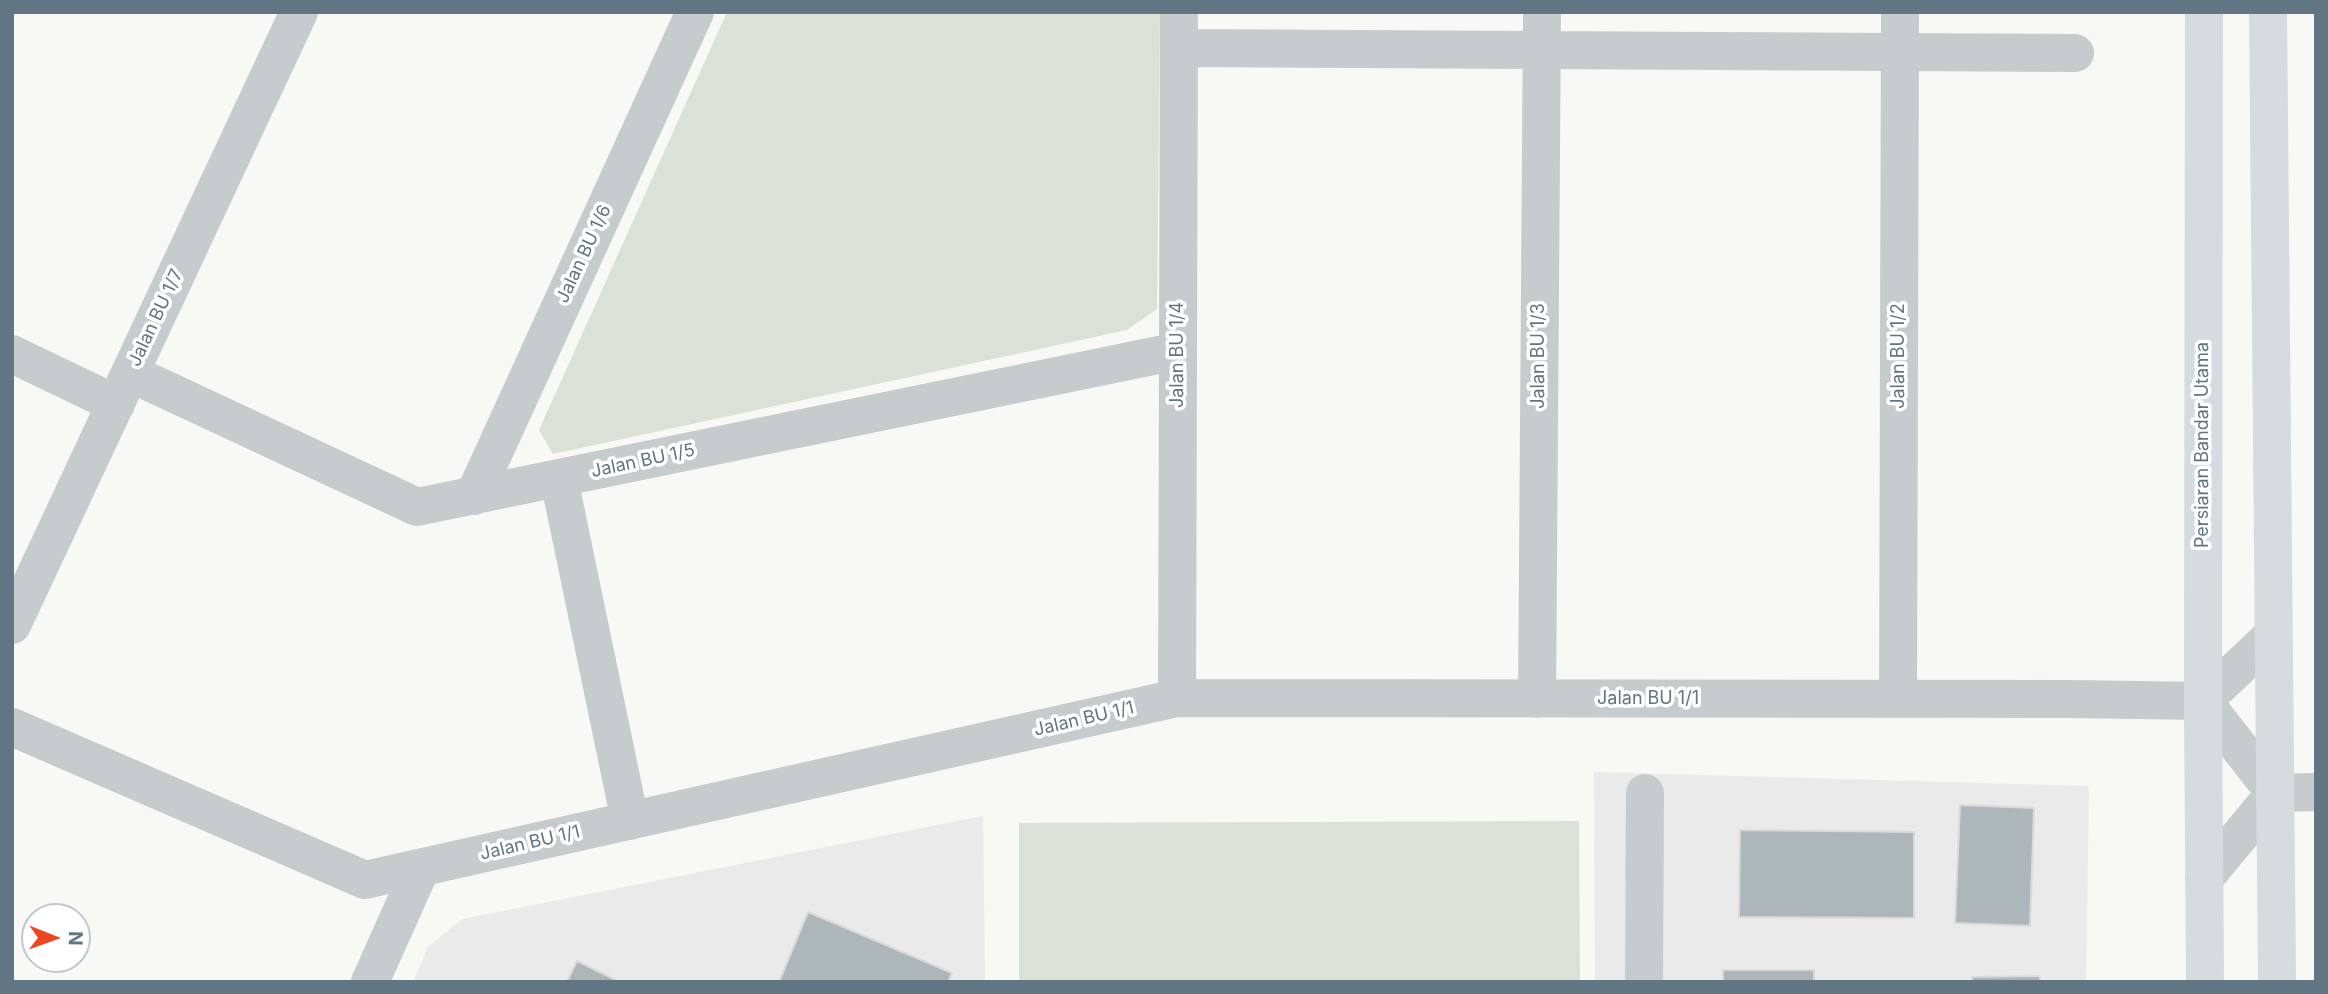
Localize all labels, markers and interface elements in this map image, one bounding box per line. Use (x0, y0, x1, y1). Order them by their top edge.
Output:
street label: Jalan BU 1/6 (552, 202, 616, 306)
street label: Jalan BU 1/7 (124, 266, 188, 370)
street label: Jalan BU 1/4 (1167, 302, 1189, 408)
street label: Jalan BU 1/3 (1528, 303, 1550, 409)
street label: Jalan BU 1/2 (1888, 303, 1910, 409)
street label: Persiaran Bandar Utama (2192, 342, 2214, 548)
street label: Jalan BU 1/5 (589, 439, 697, 483)
street label: Jalan BU 1/1 (1597, 688, 1699, 710)
street label: Jalan BU 1/1 (1032, 697, 1136, 741)
street label: Jalan BU 1/1 (478, 821, 582, 865)
north arrow (21, 903, 91, 973)
text: N (64, 931, 87, 946)

